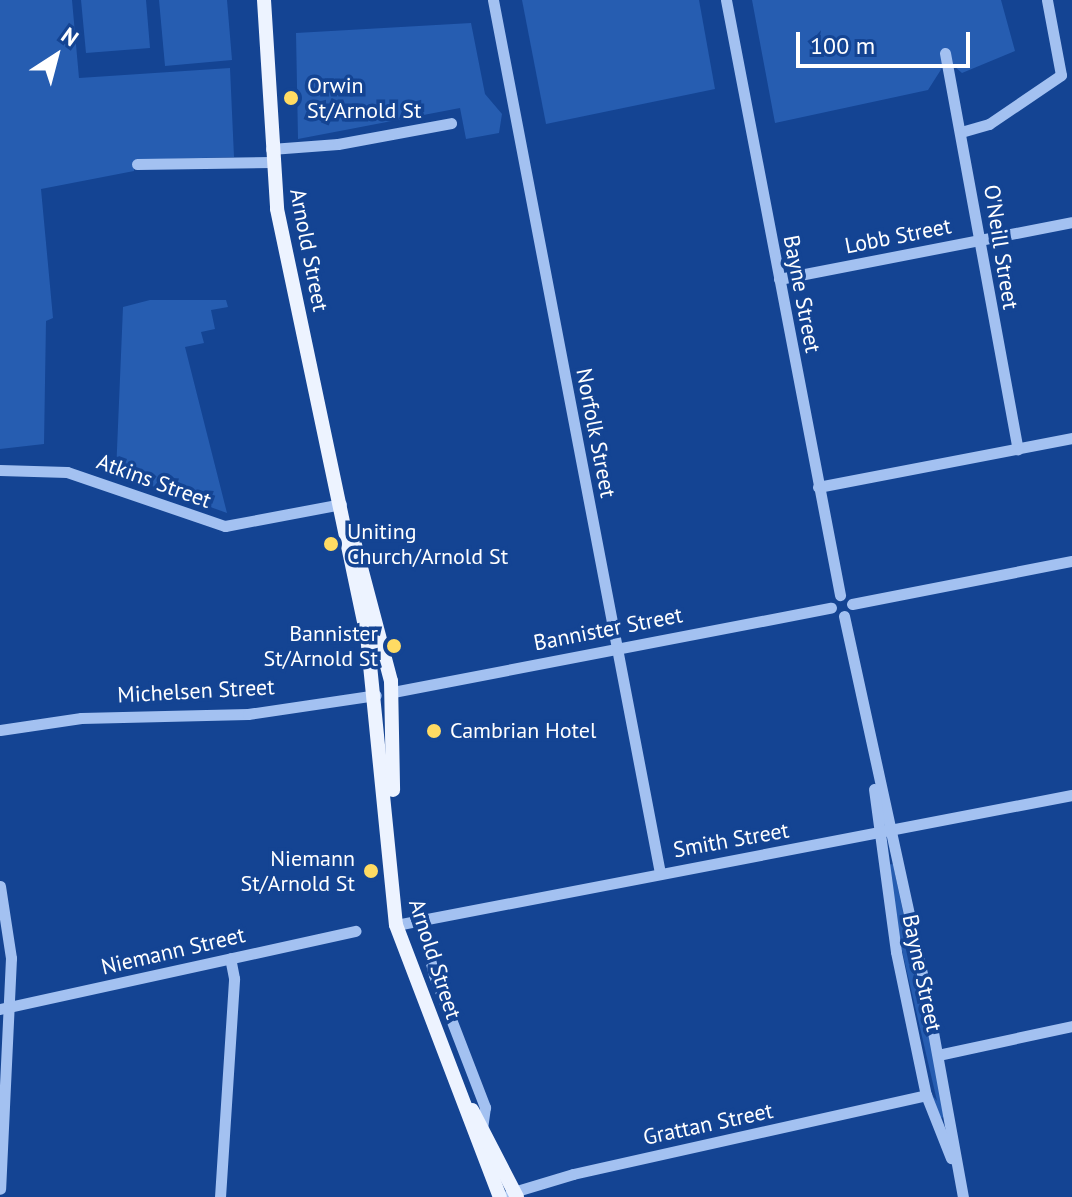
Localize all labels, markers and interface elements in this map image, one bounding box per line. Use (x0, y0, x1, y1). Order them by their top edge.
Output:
north arrow (16, 16, 96, 96)
scale bar (800, 16, 974, 66)
text: N (56, 21, 84, 52)
text: 100 m (810, 30, 875, 61)
place label: Orwin St/Arnold St (307, 72, 421, 124)
marker: Orwin St/Arnold St (282, 89, 300, 107)
street label: O'Neill Street (978, 183, 1024, 311)
street label: Arnold Street (284, 186, 334, 314)
street label: Lobb Street (843, 213, 953, 259)
street label: Bayne Street (778, 233, 826, 355)
street label: Norfolk Street (570, 366, 622, 500)
street label: Atkins Street (93, 448, 215, 514)
place label: Uniting Church/Arnold St (347, 518, 508, 570)
marker: Uniting Church/Arnold St (322, 535, 340, 553)
street label: Bannister Street (531, 602, 685, 656)
place label: Bannister St/Arnold St (264, 620, 378, 672)
marker: Bannister St/Arnold St (385, 637, 403, 655)
street label: Michelsen Street (117, 674, 275, 708)
place label: Cambrian Hotel (450, 718, 596, 744)
marker: Cambrian Hotel (425, 722, 443, 740)
street label: Smith Street (671, 817, 791, 863)
place label: Niemann St/Arnold St (241, 845, 355, 896)
marker: Niemann St/Arnold St (362, 862, 380, 880)
street label: Arnold Street (403, 896, 467, 1022)
street label: Bayne Street (897, 912, 947, 1034)
street label: Niemann Street (99, 922, 247, 980)
street label: Grattan Street (641, 1097, 775, 1151)

